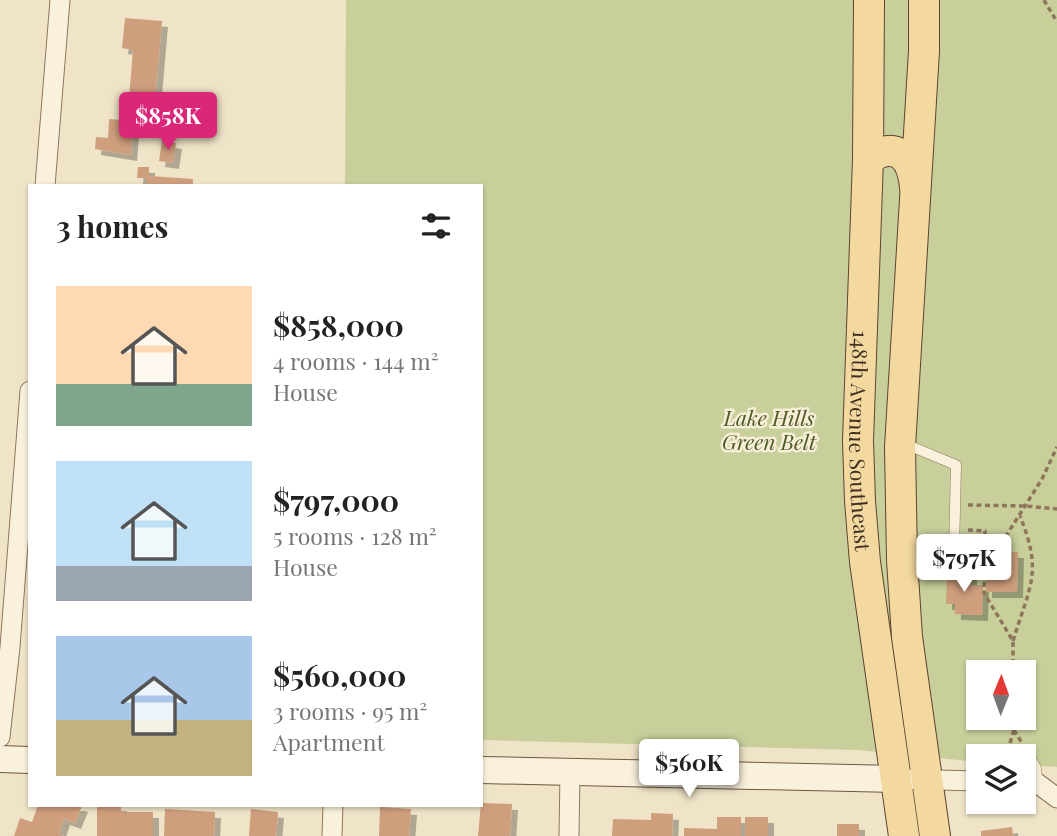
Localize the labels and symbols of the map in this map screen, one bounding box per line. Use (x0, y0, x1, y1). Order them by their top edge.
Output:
pin: $858K (119, 92, 217, 152)
street label: 148th Avenue Southeast (844, 330, 878, 553)
park label: Lake Hills Green Belt (722, 403, 817, 455)
pin: $797K (915, 534, 1013, 594)
north arrow (966, 660, 1036, 730)
pin: $560K (640, 740, 738, 799)

